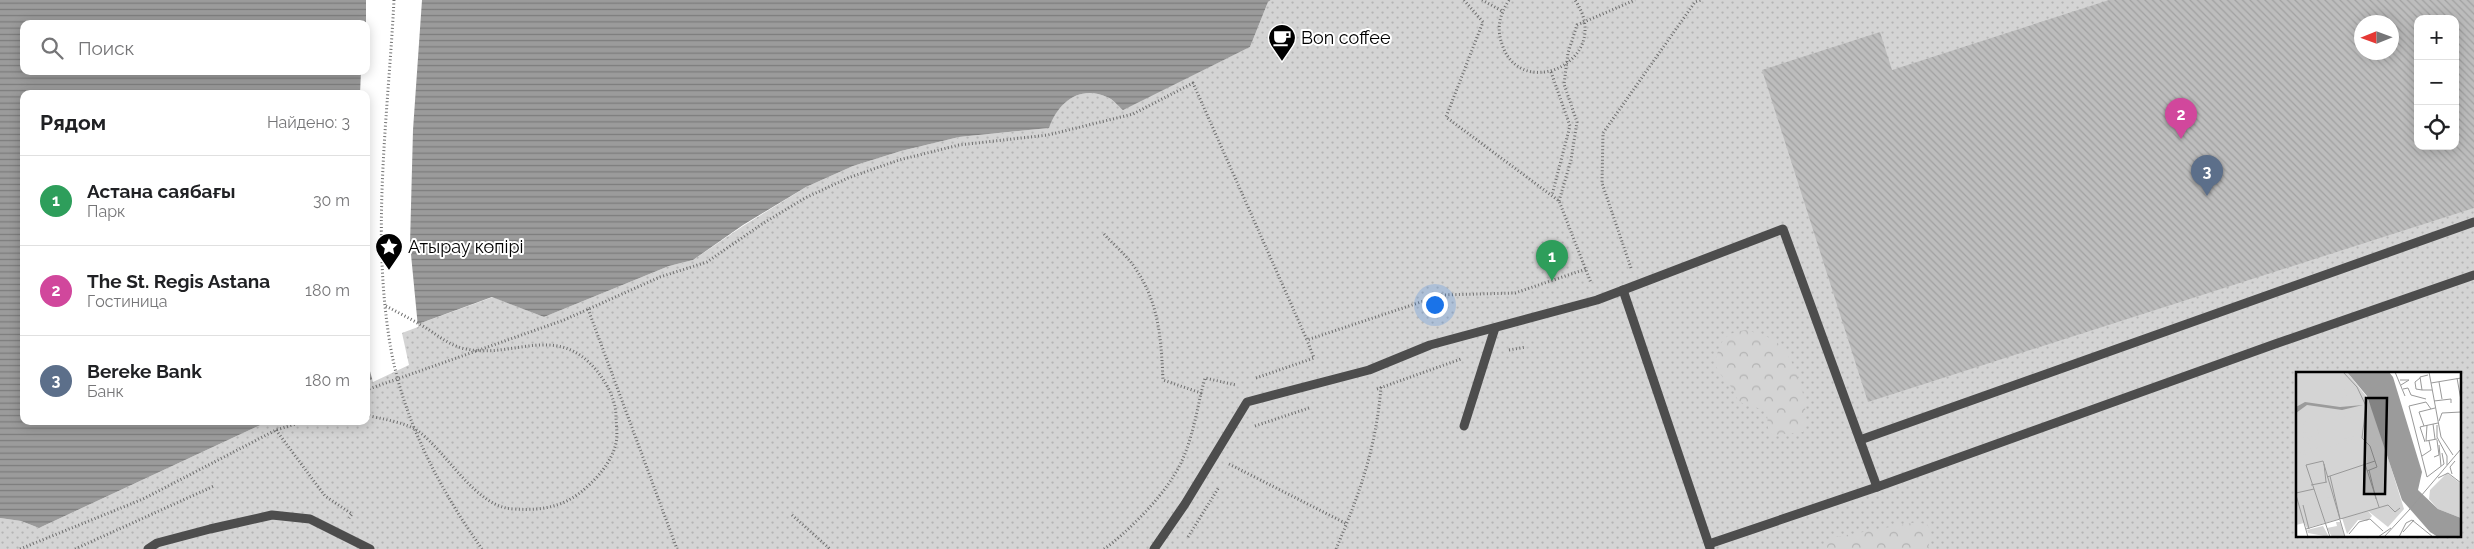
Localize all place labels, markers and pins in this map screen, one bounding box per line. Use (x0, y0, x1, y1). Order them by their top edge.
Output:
cafe icon: Bon coffee (1267, 23, 1297, 62)
place label: Bon coffee (1301, 27, 1391, 48)
pin: 2 (2165, 98, 2197, 139)
pin: 3 (2191, 155, 2223, 196)
place icon: Атырау көпірі (374, 232, 404, 271)
place label: Атырау көпірі (408, 236, 523, 257)
pin: 1 (1536, 240, 1568, 281)

